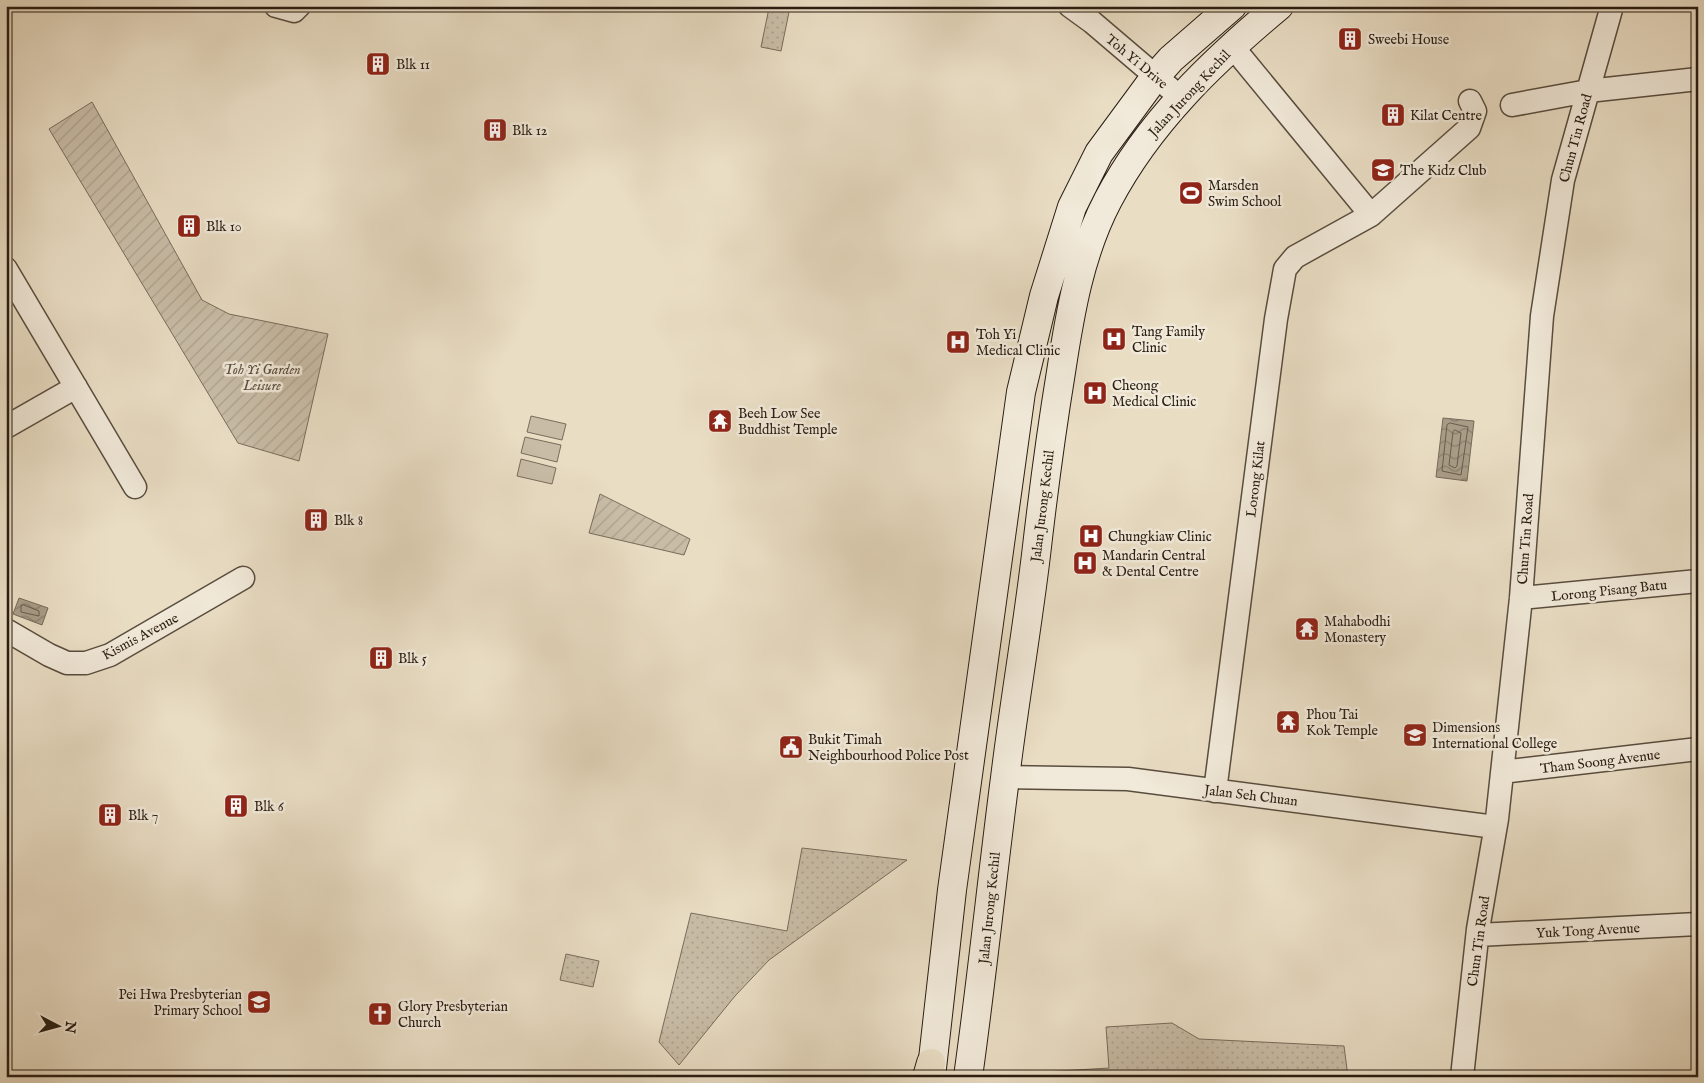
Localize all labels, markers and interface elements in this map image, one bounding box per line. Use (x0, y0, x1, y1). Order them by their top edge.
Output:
building icon: Sweebi House (1337, 26, 1363, 52)
street label: Toh Yi Drive (1101, 30, 1172, 93)
place label: Sweebi House (1368, 31, 1450, 49)
street label: Jalan Jurong Kechil (1143, 46, 1235, 143)
building icon: Blk 11 (365, 51, 391, 77)
place label: Blk 11 (396, 56, 430, 74)
street label: Chun Tin Road (1555, 91, 1597, 185)
building icon: Kilat Centre (1380, 102, 1406, 128)
place label: Kilat Centre (1410, 107, 1482, 125)
building icon: Blk 12 (482, 117, 508, 143)
place label: Blk 12 (512, 122, 548, 140)
school or university icon: The Kidz Club (1370, 157, 1396, 183)
place label: The Kidz Club (1400, 162, 1486, 180)
place label: Marsden Swim School (1208, 177, 1281, 211)
sports icon: Marsden Swim School (1178, 180, 1204, 206)
building icon: Blk 10 (176, 213, 202, 239)
place label: Blk 10 (206, 218, 242, 236)
place label: Tang Family Clinic (1132, 323, 1205, 357)
place label: Toh Yi Medical Clinic (976, 326, 1060, 360)
hospital icon: Tang Family Clinic (1101, 326, 1127, 352)
hospital icon: Toh Yi Medical Clinic (945, 329, 971, 355)
park label: Toh Yi Garden Leisure (223, 361, 301, 395)
place label: Cheong Medical Clinic (1112, 377, 1196, 411)
hospital icon: Cheong Medical Clinic (1082, 380, 1108, 406)
place label: Beeh Low See Buddhist Temple (738, 405, 838, 439)
temple icon: Beeh Low See Buddhist Temple (707, 408, 733, 434)
street label: Lorong Kilat (1242, 440, 1270, 518)
street label: Jalan Jurong Kechil (1027, 449, 1059, 565)
street label: Chun Tin Road (1514, 492, 1538, 585)
building icon: Blk 8 (303, 507, 329, 533)
place label: Blk 8 (334, 512, 363, 530)
hospital icon: Chungkiaw Clinic (1078, 523, 1104, 549)
place label: Chungkiaw Clinic (1108, 528, 1212, 546)
place label: Mandarin Central & Dental Centre (1102, 547, 1205, 581)
hospital icon: Mandarin Central & Dental Centre (1072, 550, 1098, 576)
street label: Lorong Pisang Batu (1550, 576, 1668, 606)
street label: Kismis Avenue (99, 609, 182, 665)
place label: Mahabodhi Monastery (1324, 613, 1391, 647)
temple icon: Mahabodhi Monastery (1294, 616, 1320, 642)
building icon: Blk 5 (368, 645, 394, 671)
place label: Blk 5 (398, 650, 427, 668)
place label: Phou Tai Kok Temple (1306, 706, 1379, 740)
temple icon: Phou Tai Kok Temple (1275, 709, 1301, 735)
place label: Dimensions International College (1432, 719, 1558, 753)
school or university icon: Dimensions International College (1402, 722, 1428, 748)
place label: Bukit Timah Neighbourhood Police Post (808, 731, 969, 765)
public building icon: Bukit Timah Neighbourhood Police Post (778, 734, 804, 760)
street label: Tham Soong Avenue (1539, 746, 1662, 778)
street label: Jalan Seh Chuan (1201, 781, 1299, 811)
building icon: Blk 6 (223, 793, 249, 819)
place label: Blk 6 (254, 798, 285, 816)
building icon: Blk 7 (97, 802, 123, 828)
place label: Blk 7 (128, 807, 158, 825)
street label: Jalan Jurong Kechil (975, 851, 1005, 967)
street label: Chun Tin Road (1464, 894, 1494, 988)
street label: Yuk Tong Avenue (1536, 919, 1641, 943)
place label: Pei Hwa Presbyterian Primary School (118, 986, 243, 1020)
school or university icon: Pei Hwa Presbyterian Primary School (246, 989, 272, 1015)
place label: Glory Presbyterian Church (398, 998, 508, 1032)
north arrow (32, 1000, 82, 1050)
church icon: Glory Presbyterian Church (367, 1001, 393, 1027)
text: N (60, 1019, 80, 1034)

